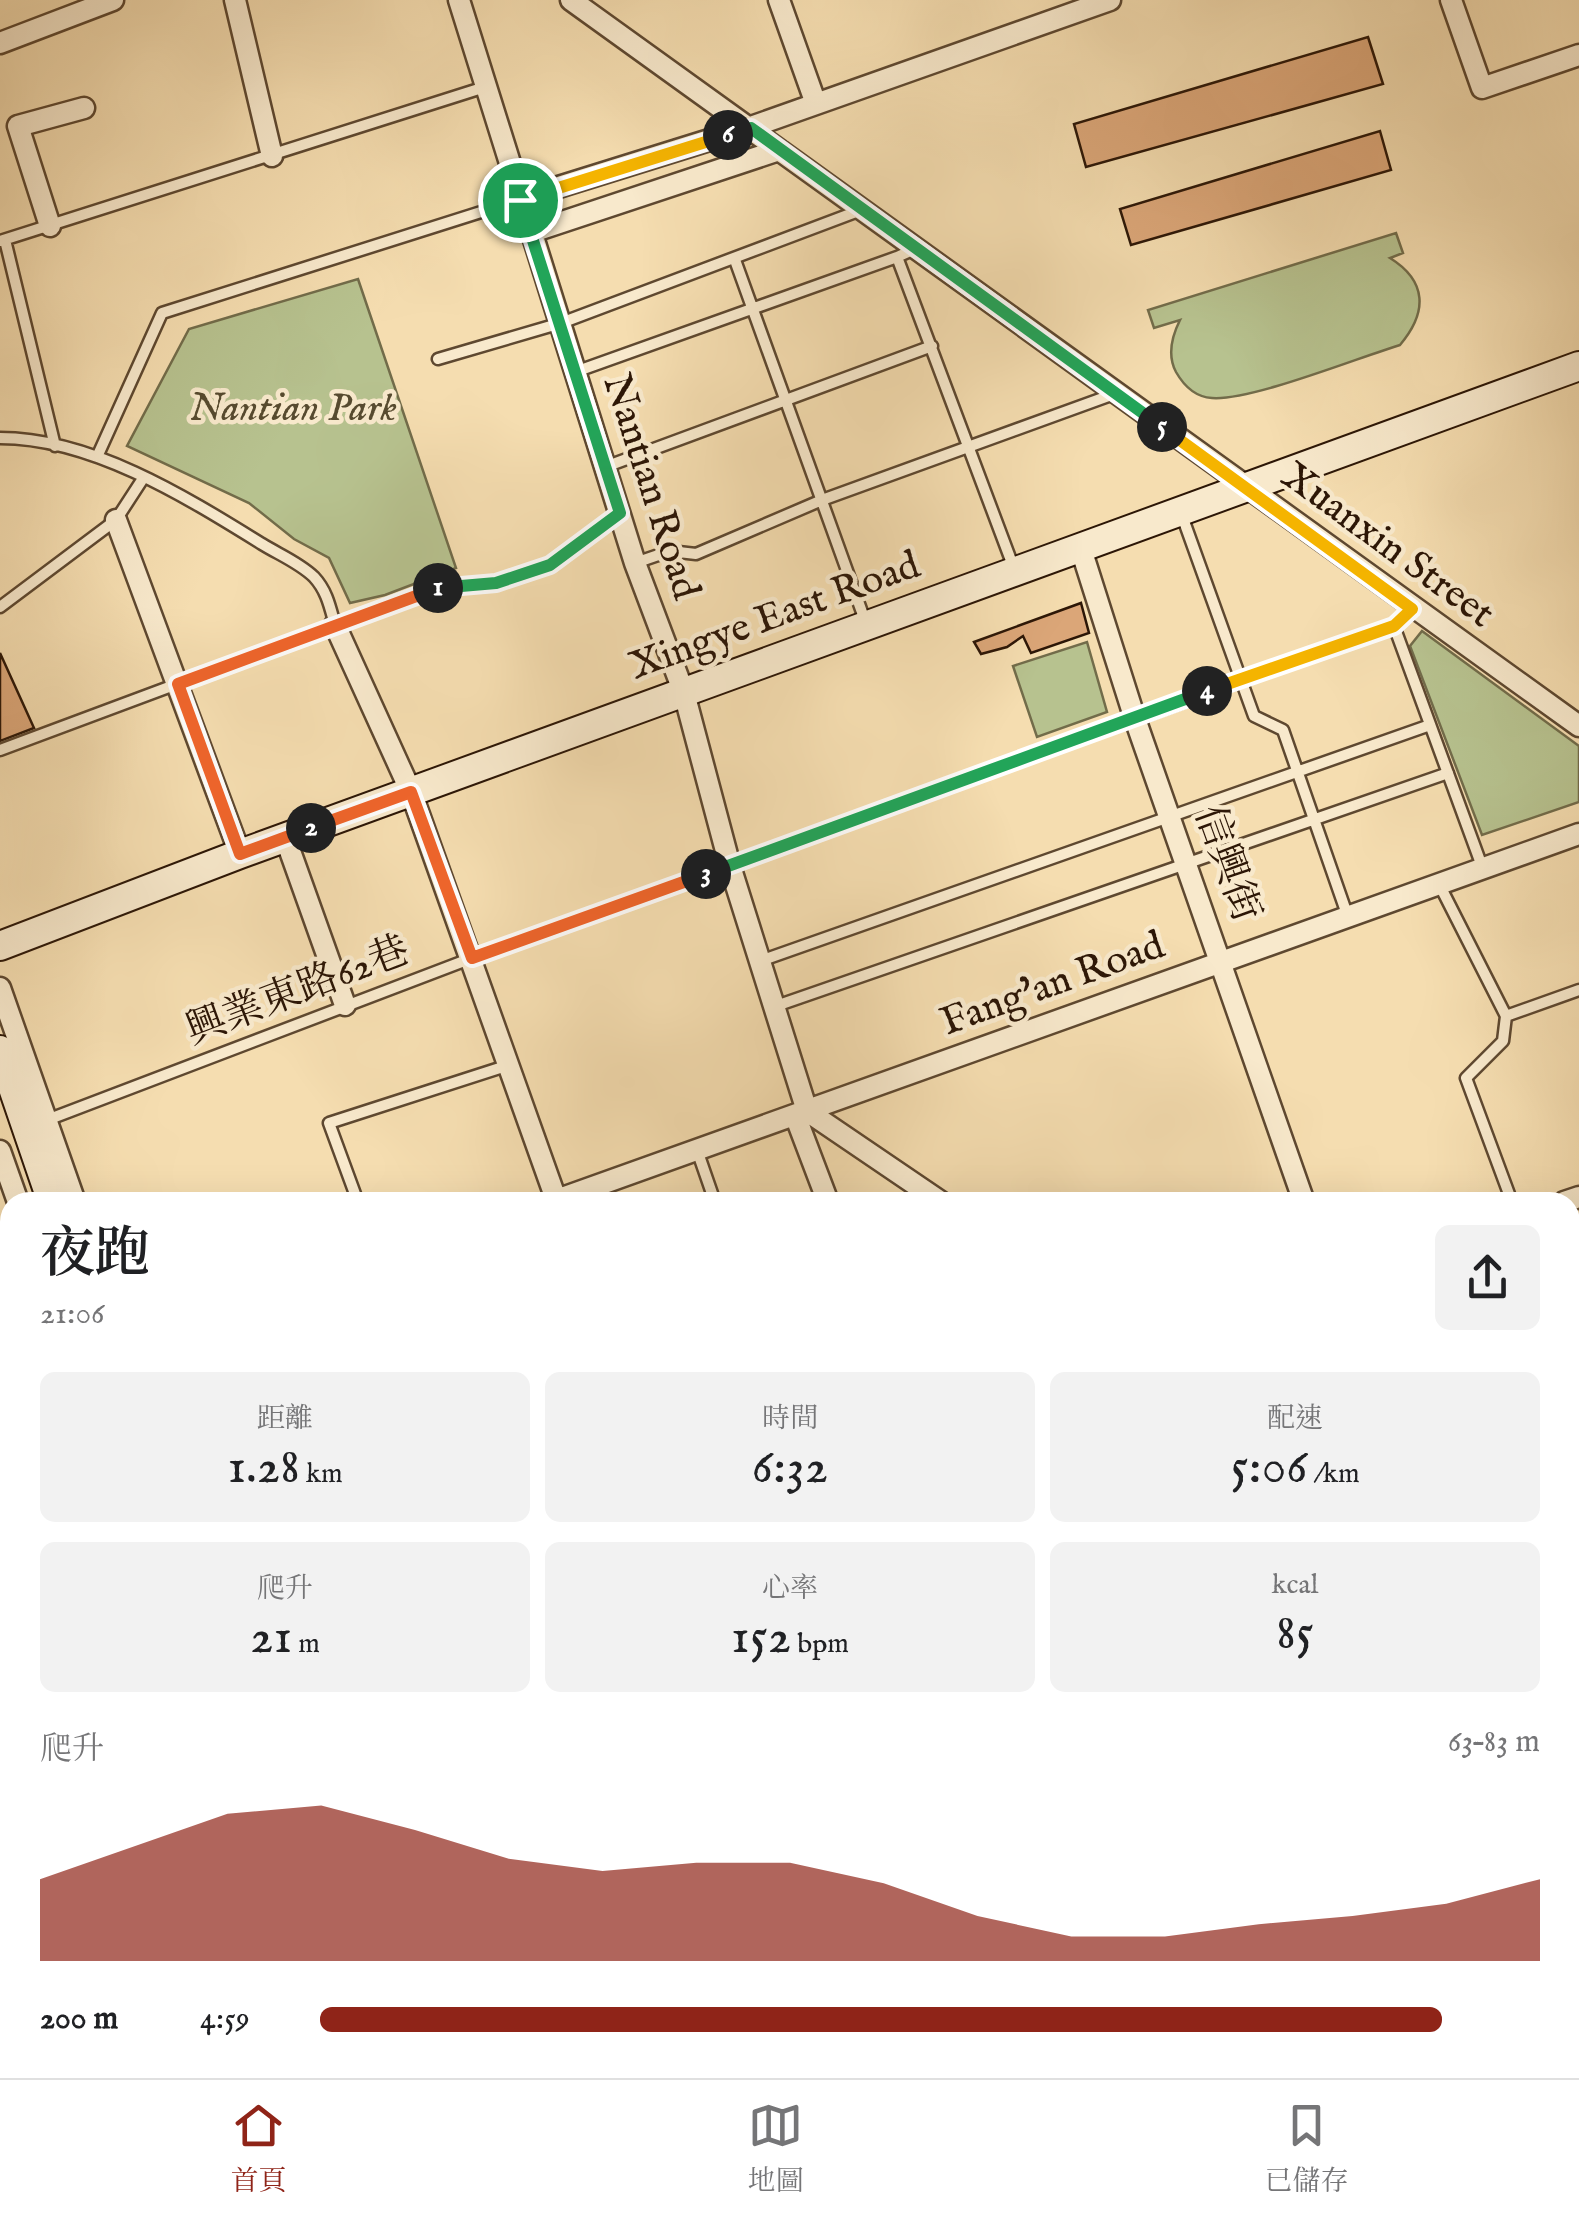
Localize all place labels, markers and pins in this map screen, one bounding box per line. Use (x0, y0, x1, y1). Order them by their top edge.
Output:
pin: 6 (703, 110, 753, 160)
pin (478, 158, 563, 243)
pin: 5 (1137, 402, 1187, 452)
pin: 1 (413, 563, 463, 613)
pin: 4 (1182, 666, 1232, 716)
pin: 2 (286, 803, 336, 853)
pin: 3 (681, 849, 731, 899)

